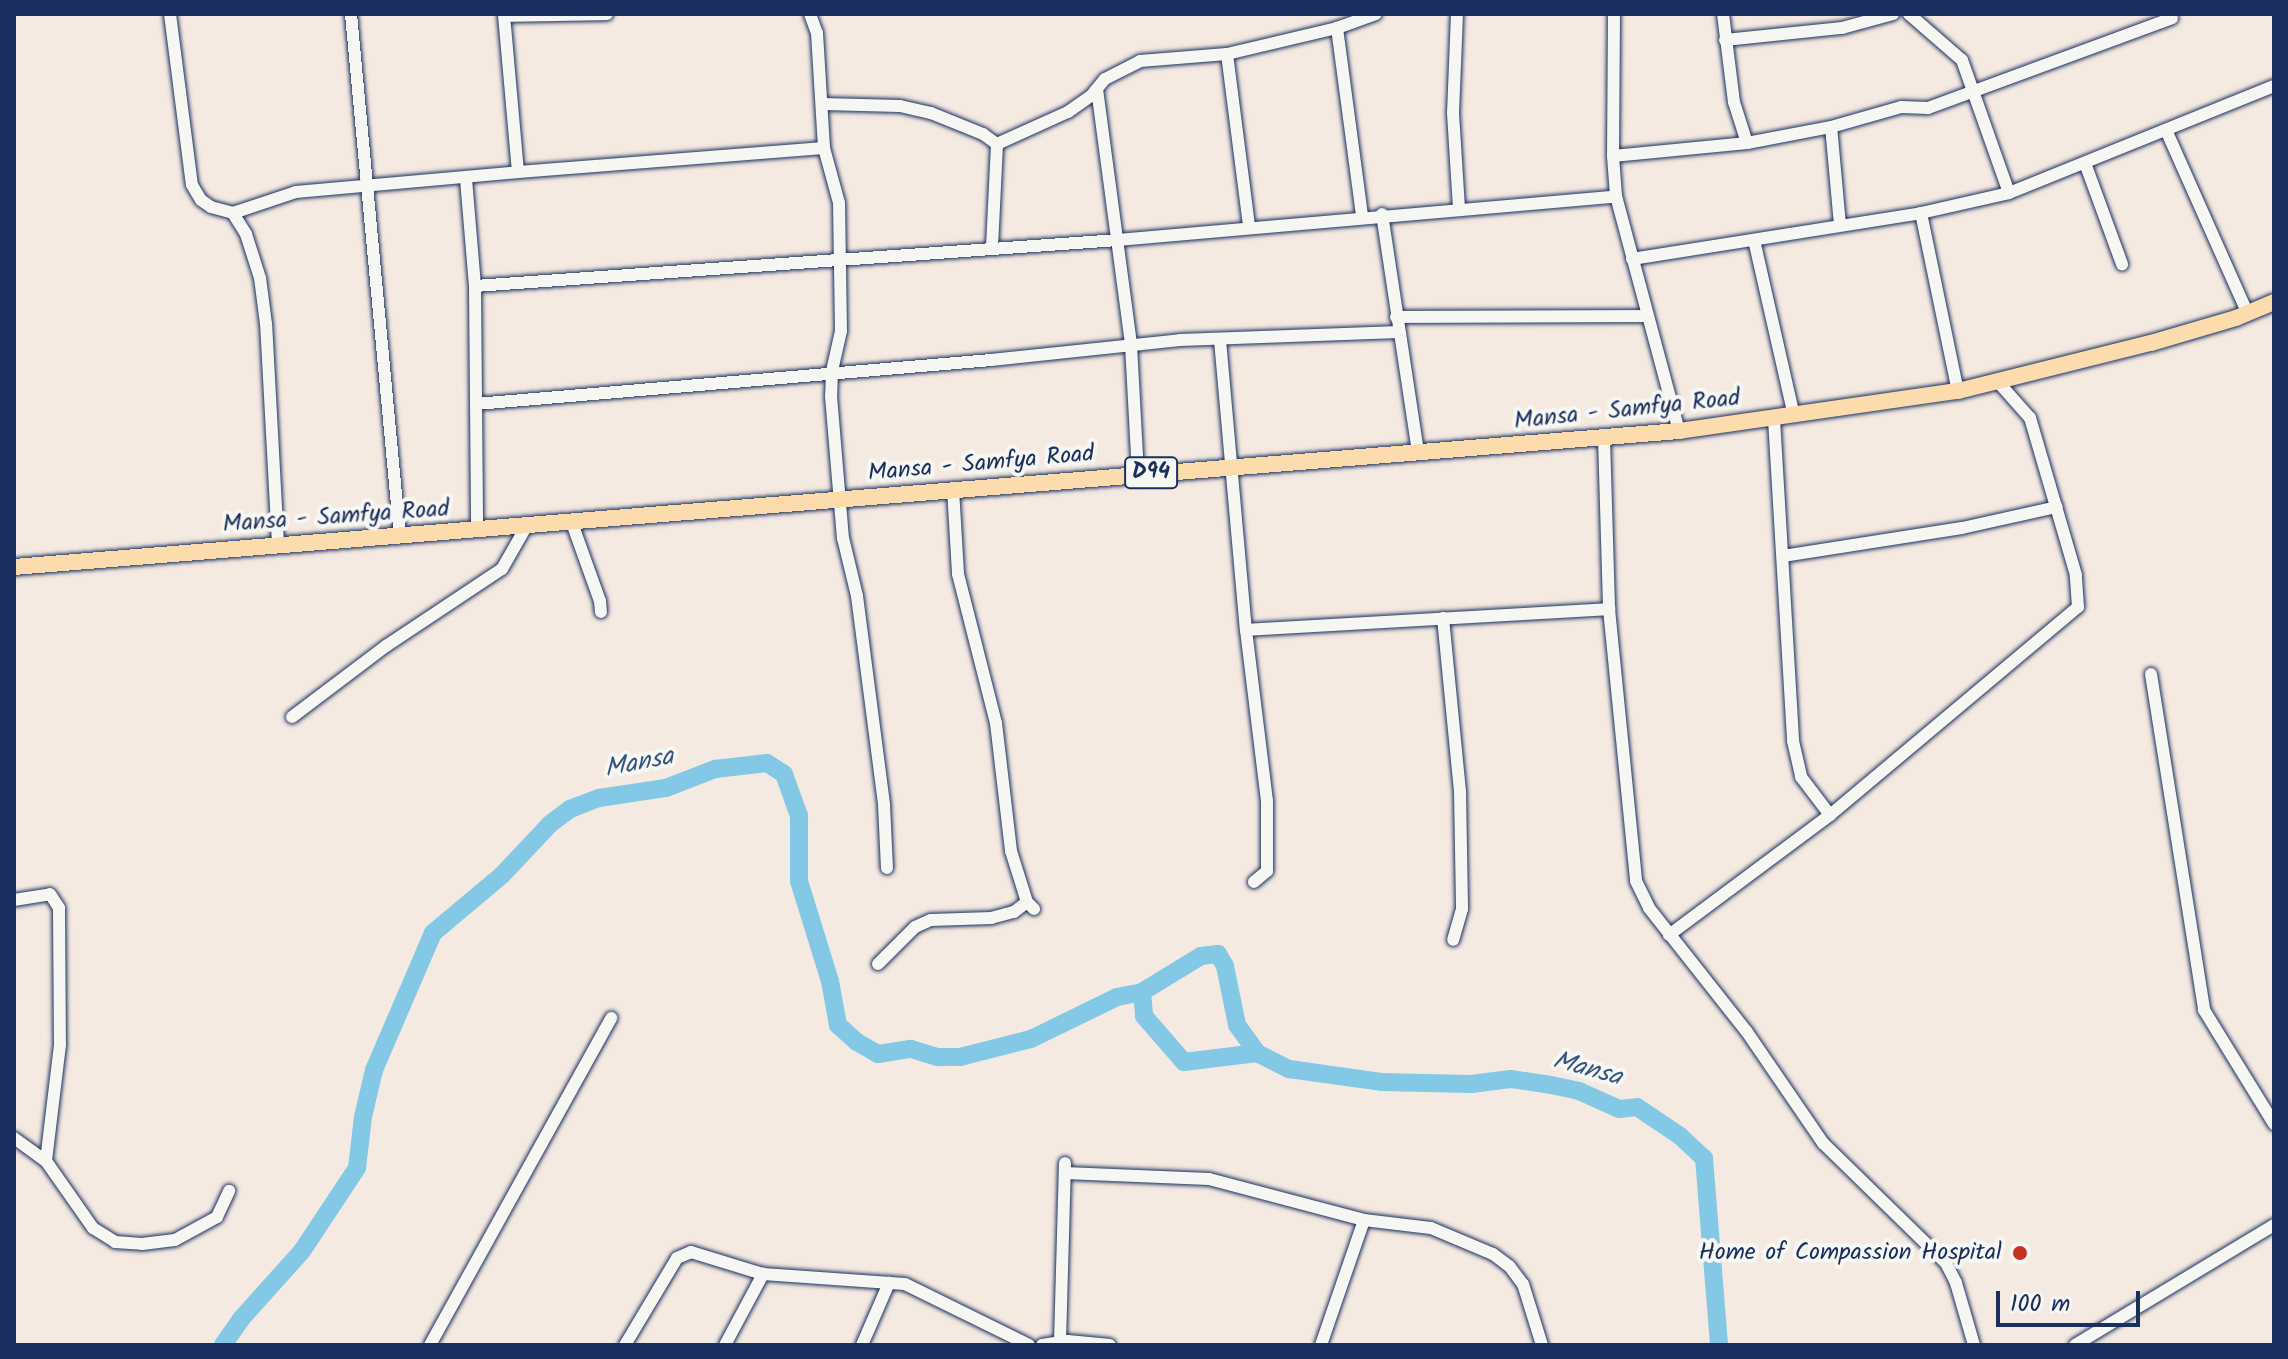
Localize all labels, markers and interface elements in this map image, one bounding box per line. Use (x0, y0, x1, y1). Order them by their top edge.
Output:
street label: Mansa - Samfya Road (1513, 384, 1741, 436)
street label: Mansa - Samfya Road (867, 440, 1095, 488)
road number: D94 (1123, 455, 1179, 491)
street label: Mansa - Samfya Road (222, 495, 450, 539)
water label: Mansa (602, 742, 676, 786)
water label: Mansa (1549, 1046, 1625, 1094)
place label: Home of Compassion Hospital (1699, 1239, 2002, 1267)
marker: Home of Compassion Hospital (2009, 1242, 2031, 1264)
scale bar (2000, 1275, 2144, 1325)
text: 100 m (2010, 1285, 2070, 1324)

